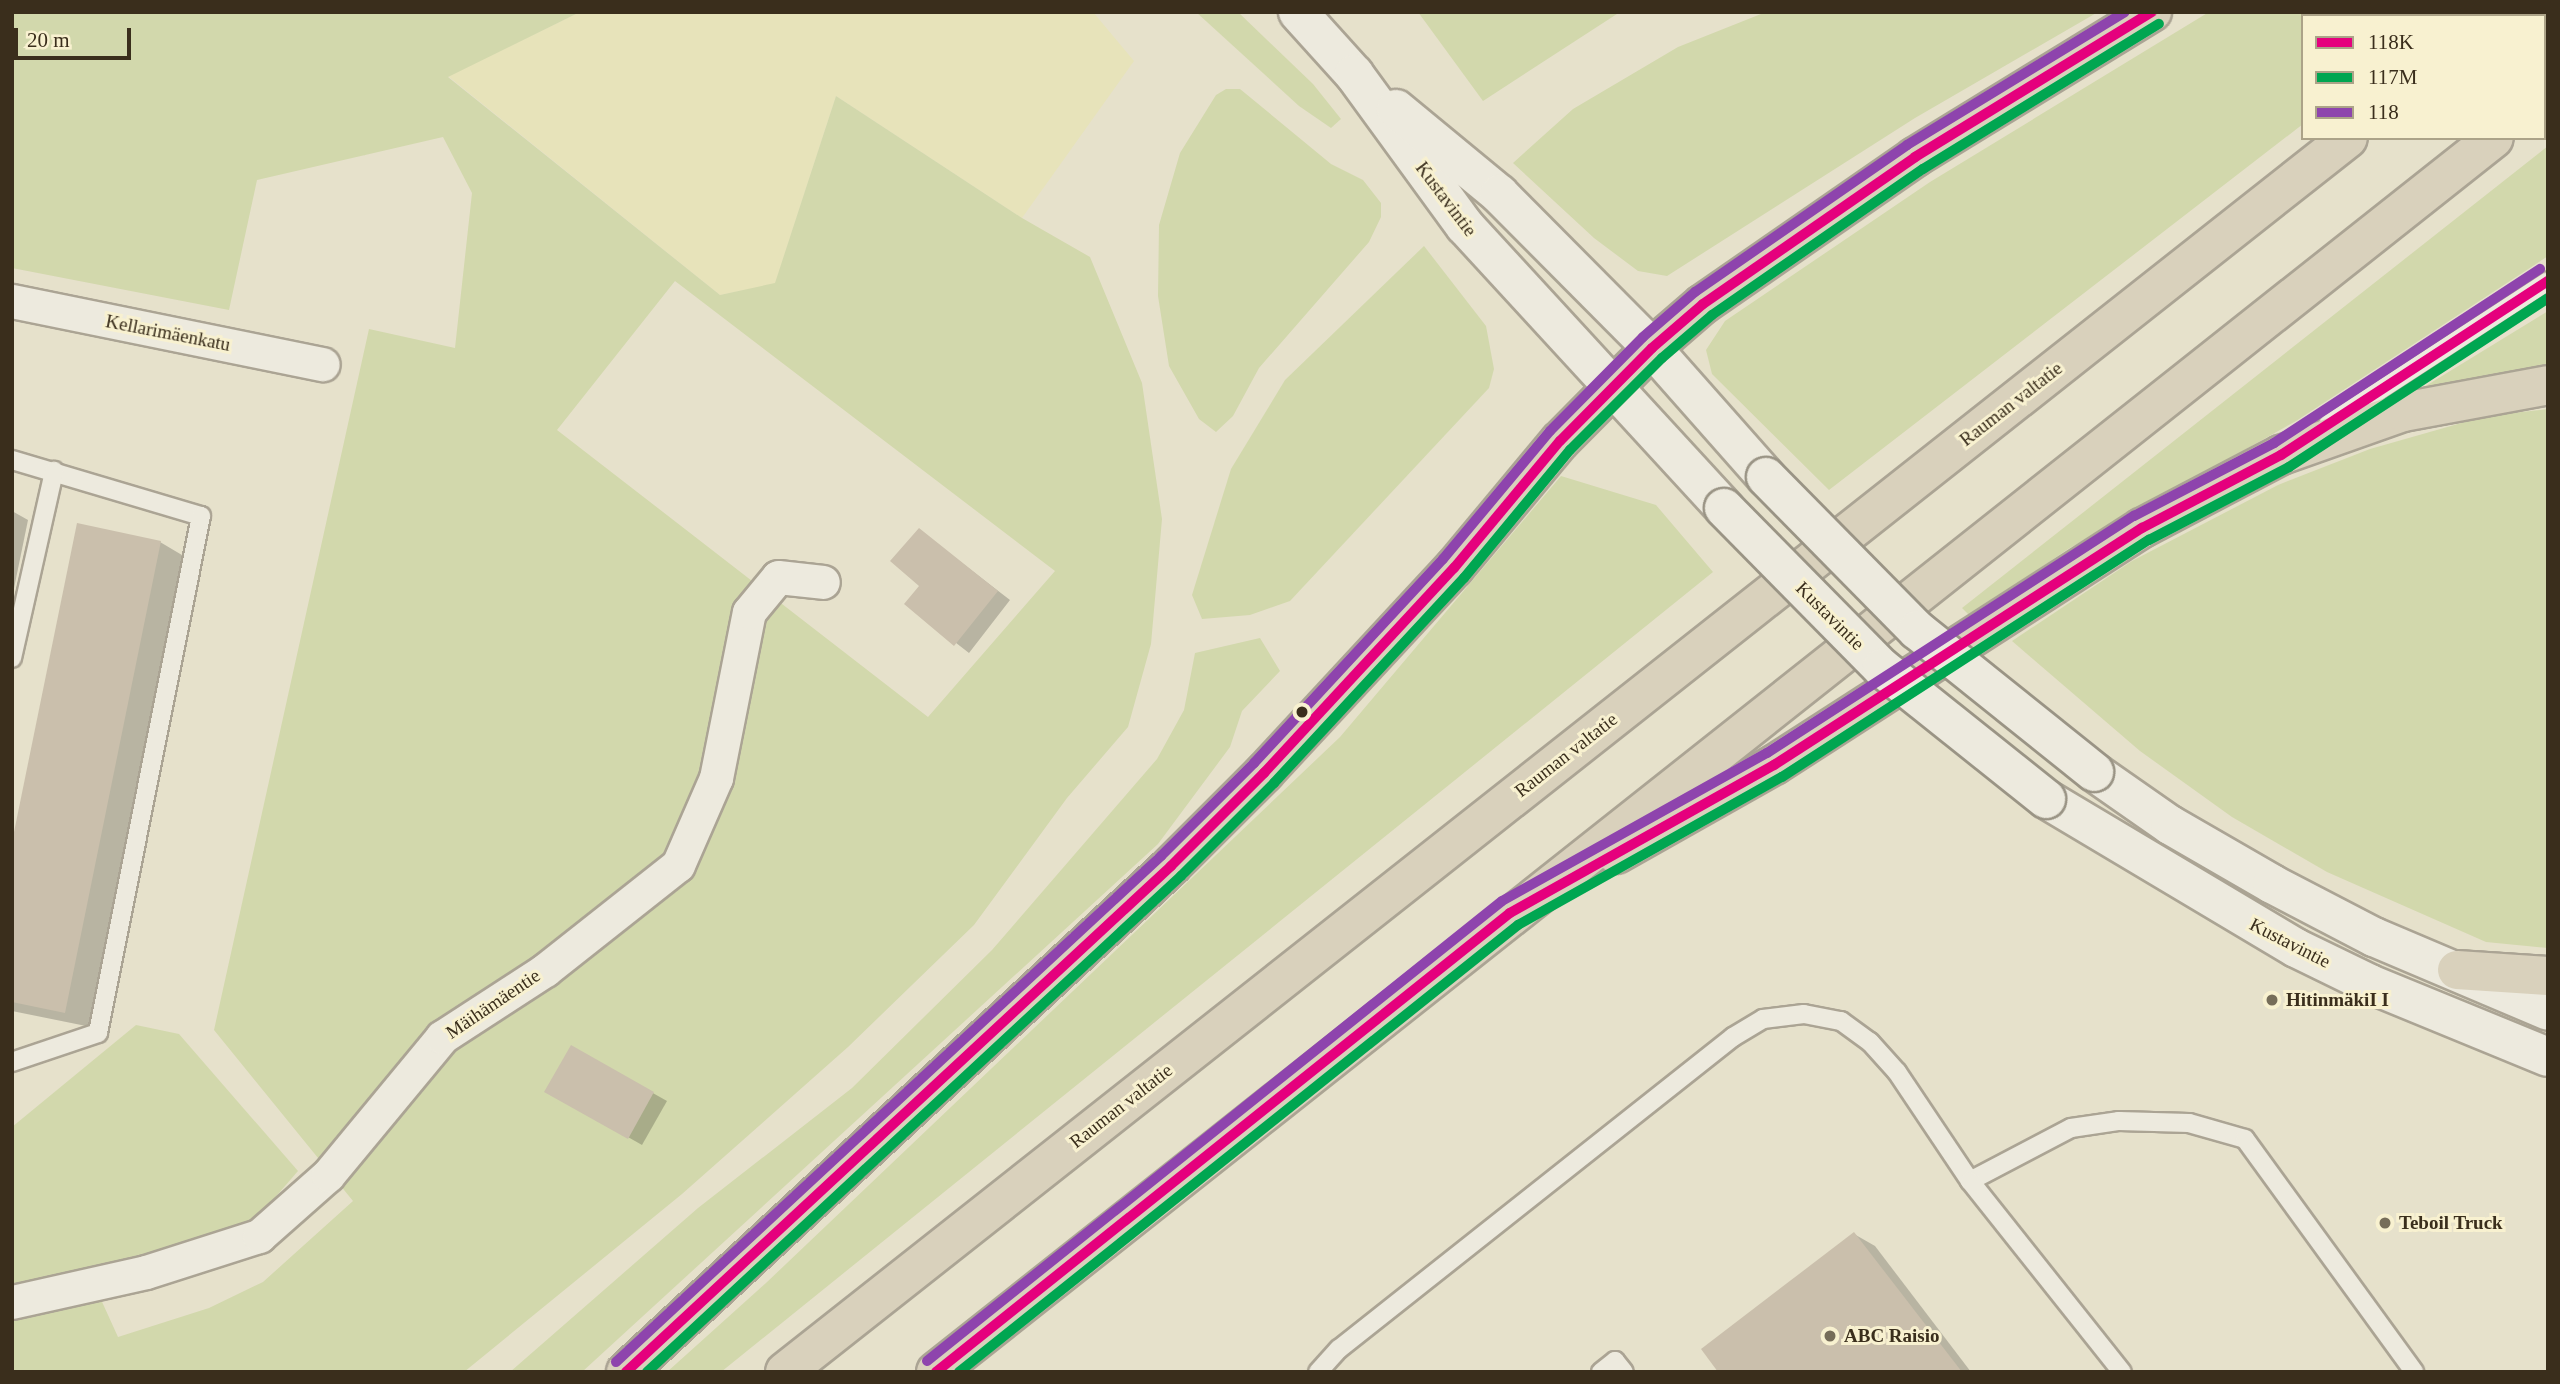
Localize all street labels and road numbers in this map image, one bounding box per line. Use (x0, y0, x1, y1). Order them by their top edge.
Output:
street label: Kustavintie (1411, 157, 1481, 241)
street label: Kellarimäenkatu (104, 310, 232, 356)
street label: Rauman valtatie (1955, 357, 2067, 451)
street label: Kustavintie (1791, 577, 1869, 655)
street label: Rauman valtatie (1510, 708, 1622, 802)
street label: Kustavintie (2246, 913, 2334, 973)
street label: Mäihämäentie (442, 964, 544, 1044)
street label: Rauman valtatie (1065, 1059, 1177, 1153)

